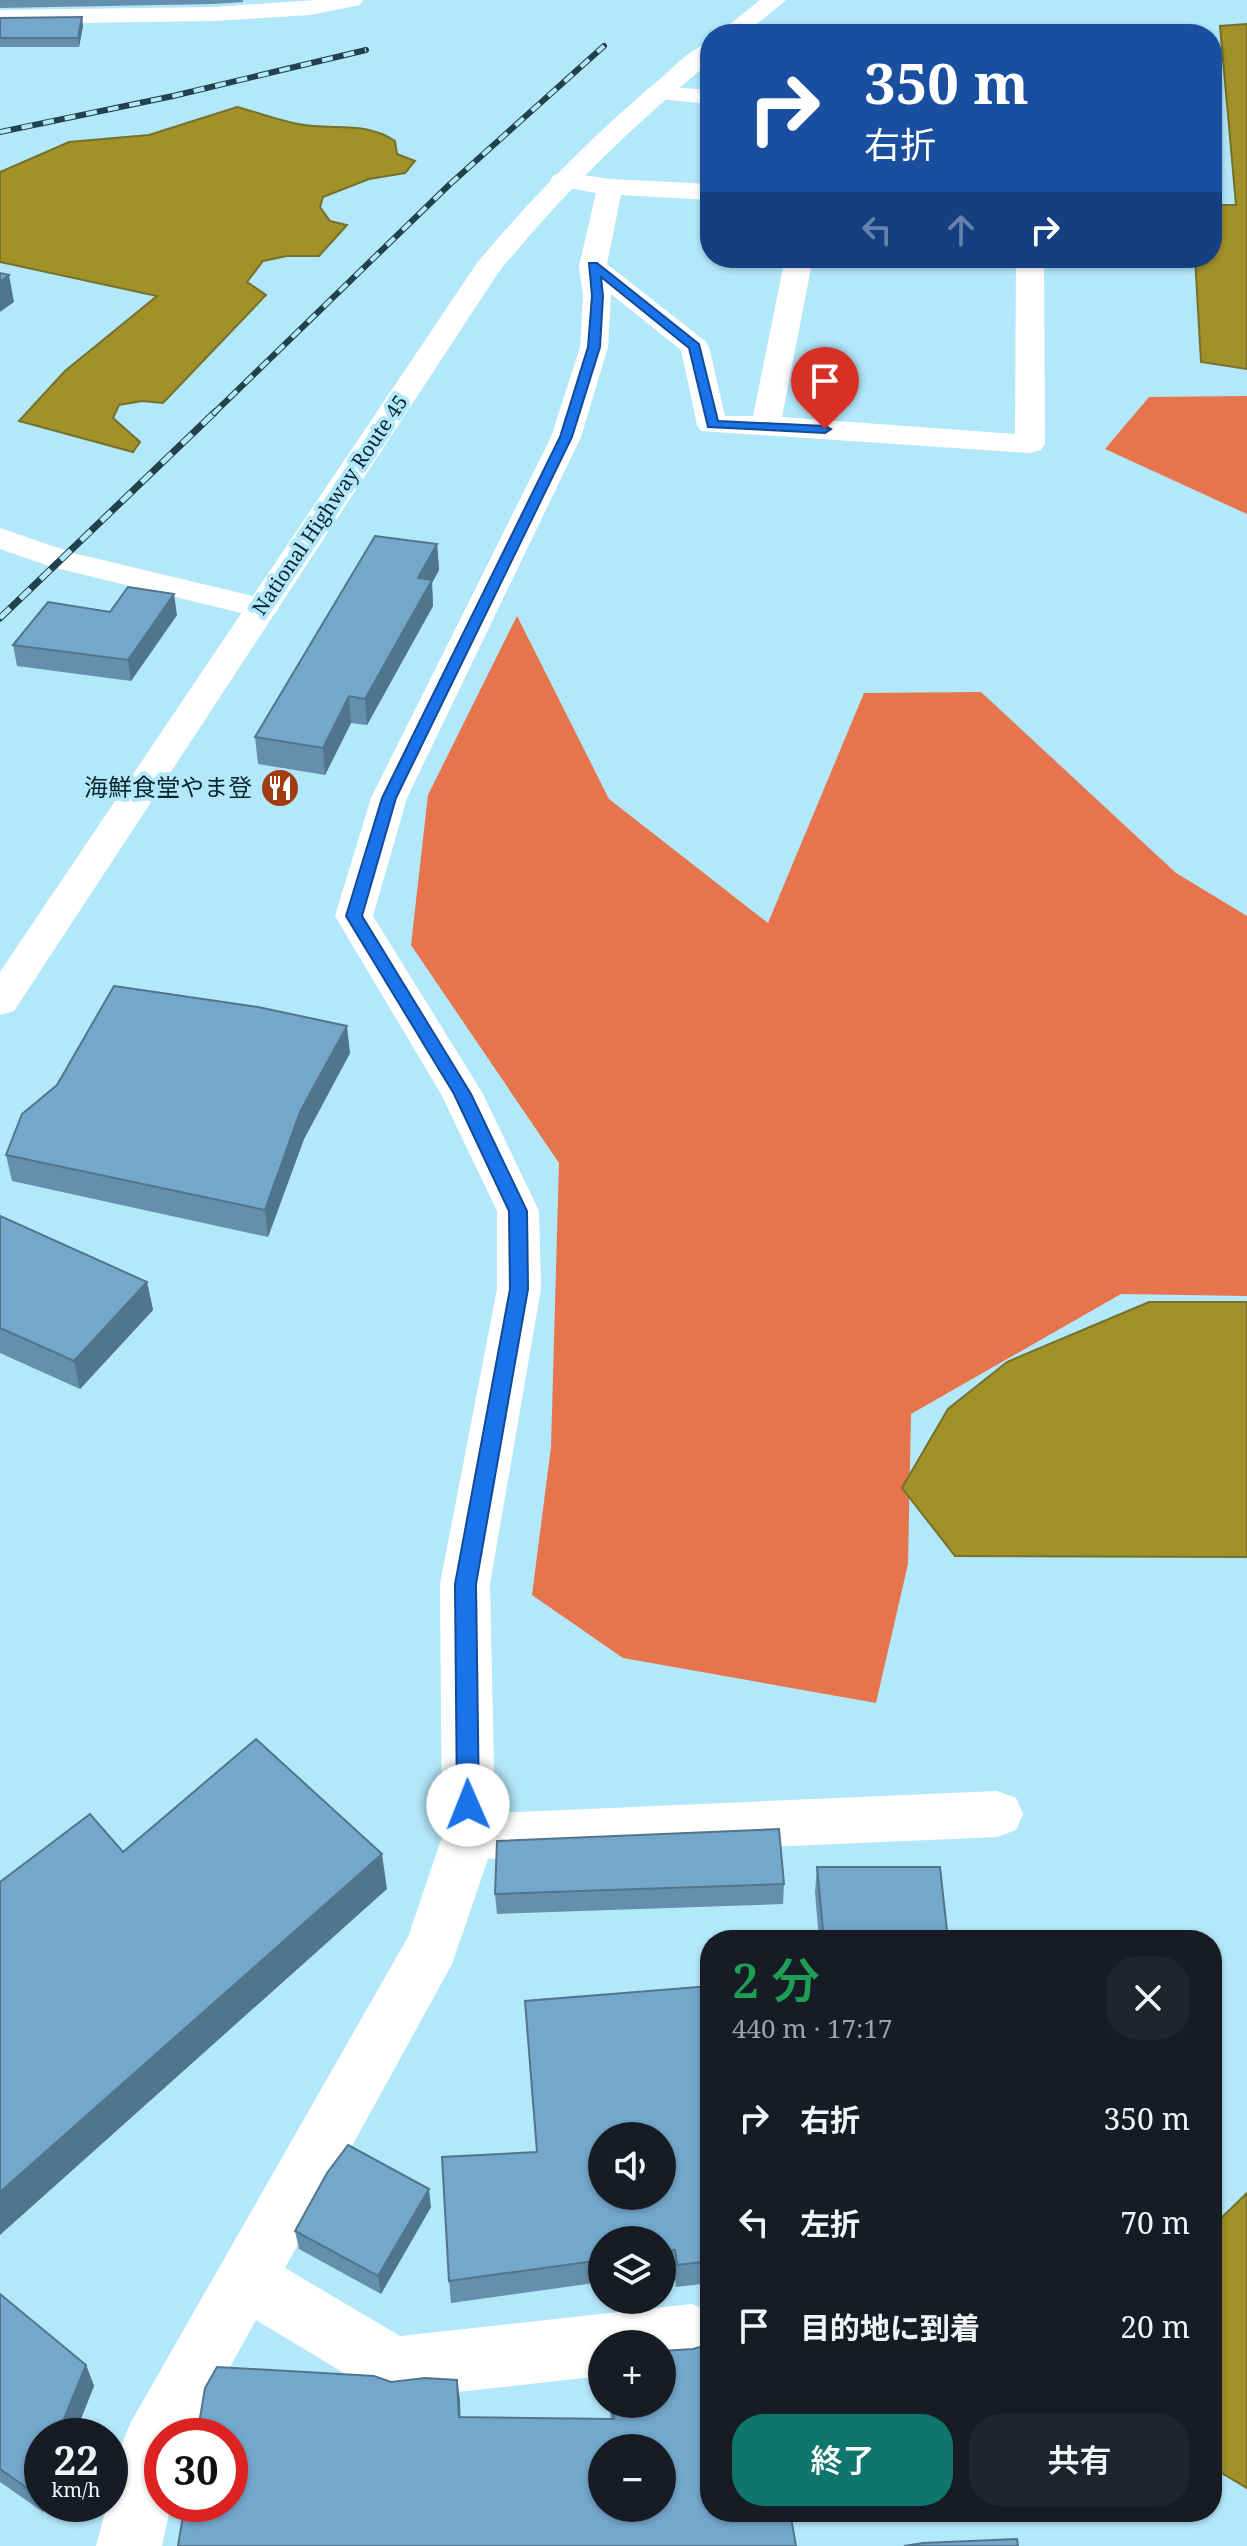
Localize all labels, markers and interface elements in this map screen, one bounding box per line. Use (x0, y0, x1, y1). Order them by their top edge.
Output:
text: 350 m (864, 44, 1029, 120)
icon: right (732, 56, 836, 160)
text: 右折 (864, 120, 936, 169)
icon: left (855, 208, 899, 252)
icon: ahead (939, 208, 983, 252)
icon: right (1023, 208, 1067, 252)
pin (791, 347, 859, 429)
icon: arrive (803, 359, 847, 403)
street label: National Highway Route 45 (246, 389, 413, 620)
restaurant icon: 海鮮食堂やま登 (259, 767, 301, 809)
place label: 海鮮食堂やま登 (84, 770, 252, 803)
position arrow (426, 1763, 510, 1847)
text: 2 分 (732, 1947, 820, 2012)
button: close (1106, 1956, 1190, 2040)
text: 440 m · 17:17 (732, 2010, 893, 2046)
icon: right (732, 2096, 776, 2140)
text: 350 m (1104, 2098, 1190, 2139)
text: 右折 (800, 2099, 860, 2140)
map controls (588, 2122, 676, 2522)
button: sound (588, 2122, 676, 2210)
icon: left (732, 2200, 776, 2244)
text: 70 m (1120, 2202, 1190, 2243)
text: 左折 (800, 2203, 860, 2244)
button: layers (588, 2226, 676, 2314)
icon: arrive (732, 2304, 776, 2348)
text: 20 m (1120, 2306, 1190, 2347)
text: 目的地に到着 (800, 2307, 980, 2348)
button: + (588, 2330, 676, 2418)
button: 終了 (732, 2414, 953, 2506)
button: 共有 (969, 2414, 1190, 2506)
speed limit sign: 30 (144, 2418, 248, 2522)
text: 22 (53, 2432, 99, 2487)
button: − (588, 2434, 676, 2522)
text: km/h (51, 2476, 101, 2503)

